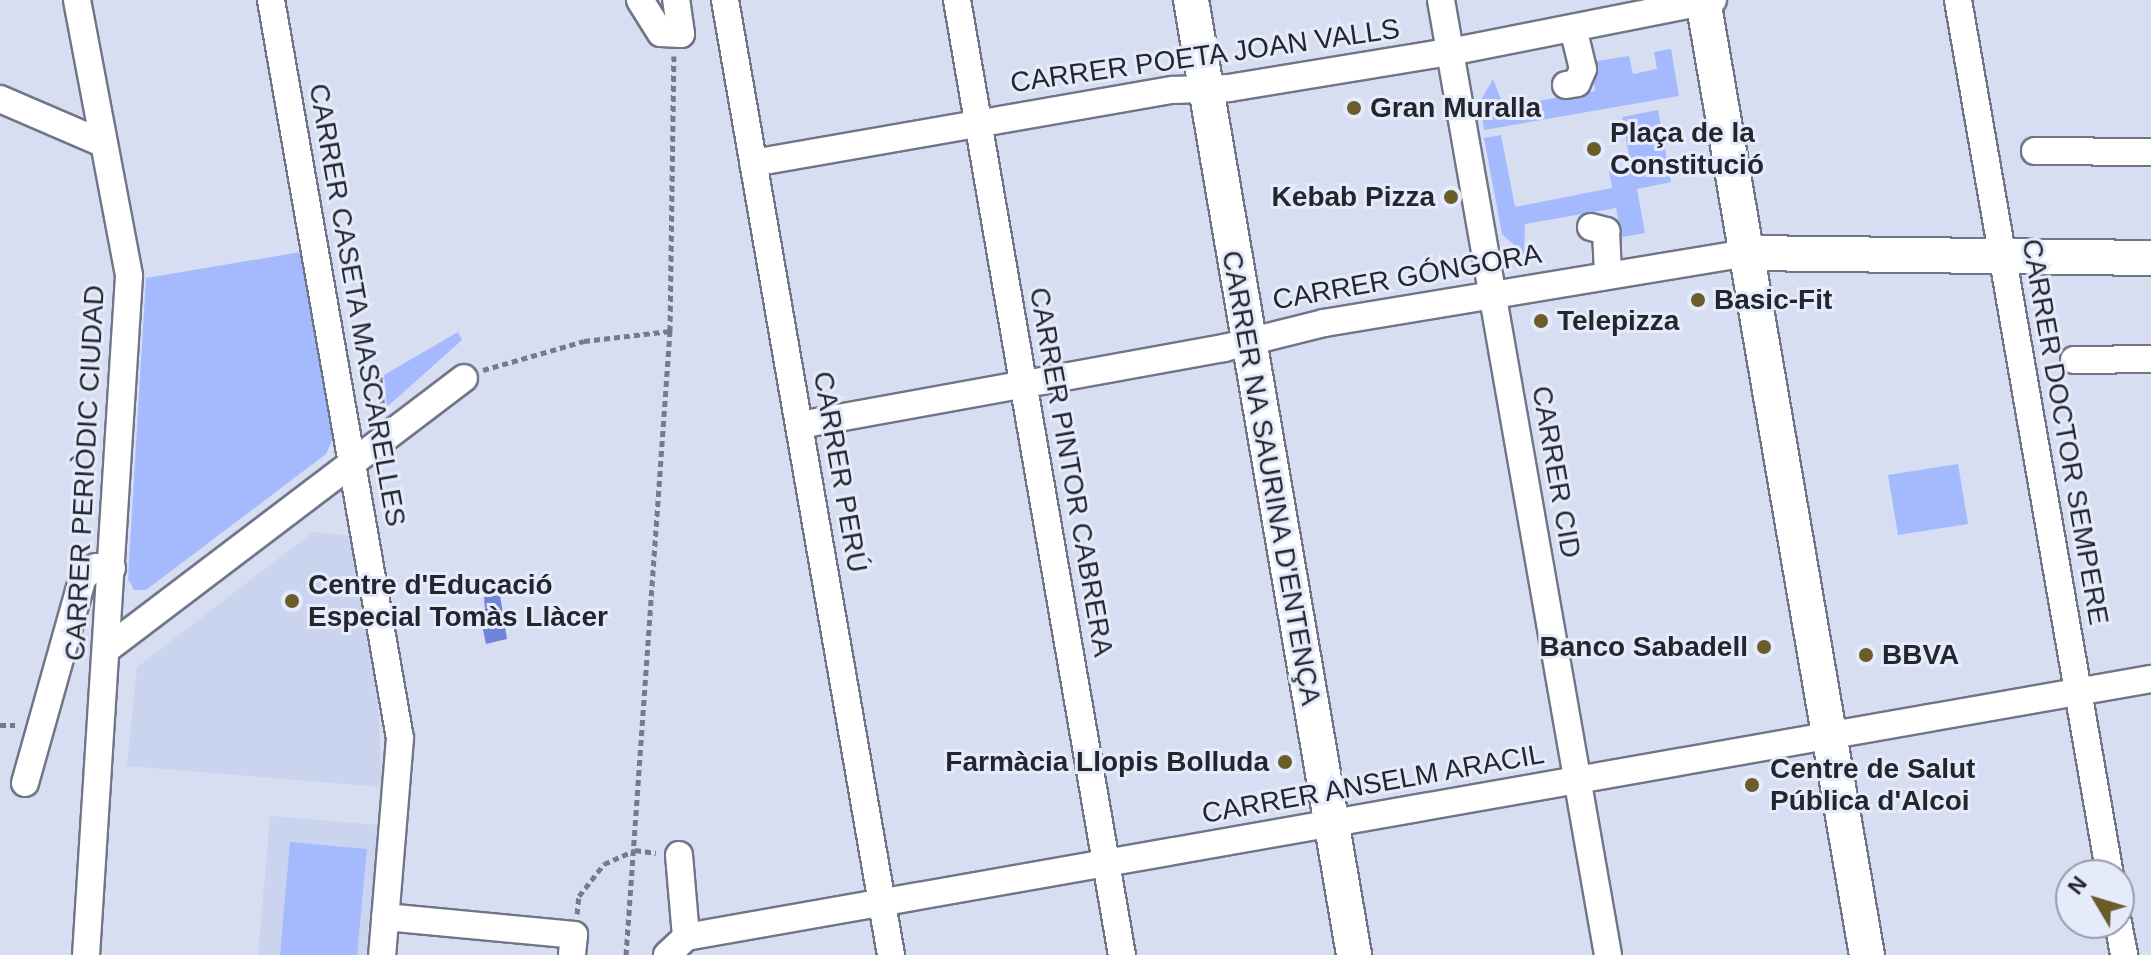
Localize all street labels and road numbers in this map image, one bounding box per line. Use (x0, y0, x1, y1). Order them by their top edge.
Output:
street label: CARRER POETA JOAN VALLS (1007, 12, 1403, 100)
street label: CARRER CASETA MASCARELLES (301, 80, 413, 530)
street label: CARRER DOCTOR SEMPERE (2014, 236, 2116, 628)
street label: CARRER GÓNGORA (1270, 237, 1544, 317)
street label: CARRER NA SAURINA D'ENTENÇA (1214, 246, 1328, 710)
street label: CARRER PERIÒDIC CIUDAD (58, 284, 112, 662)
street label: CARRER PINTOR CABRERA (1022, 285, 1120, 659)
street label: CARRER PERÚ (806, 369, 874, 575)
street label: CARRER CID (1524, 383, 1588, 561)
street label: CARRER ANSELM ARACIL (1198, 737, 1548, 831)

